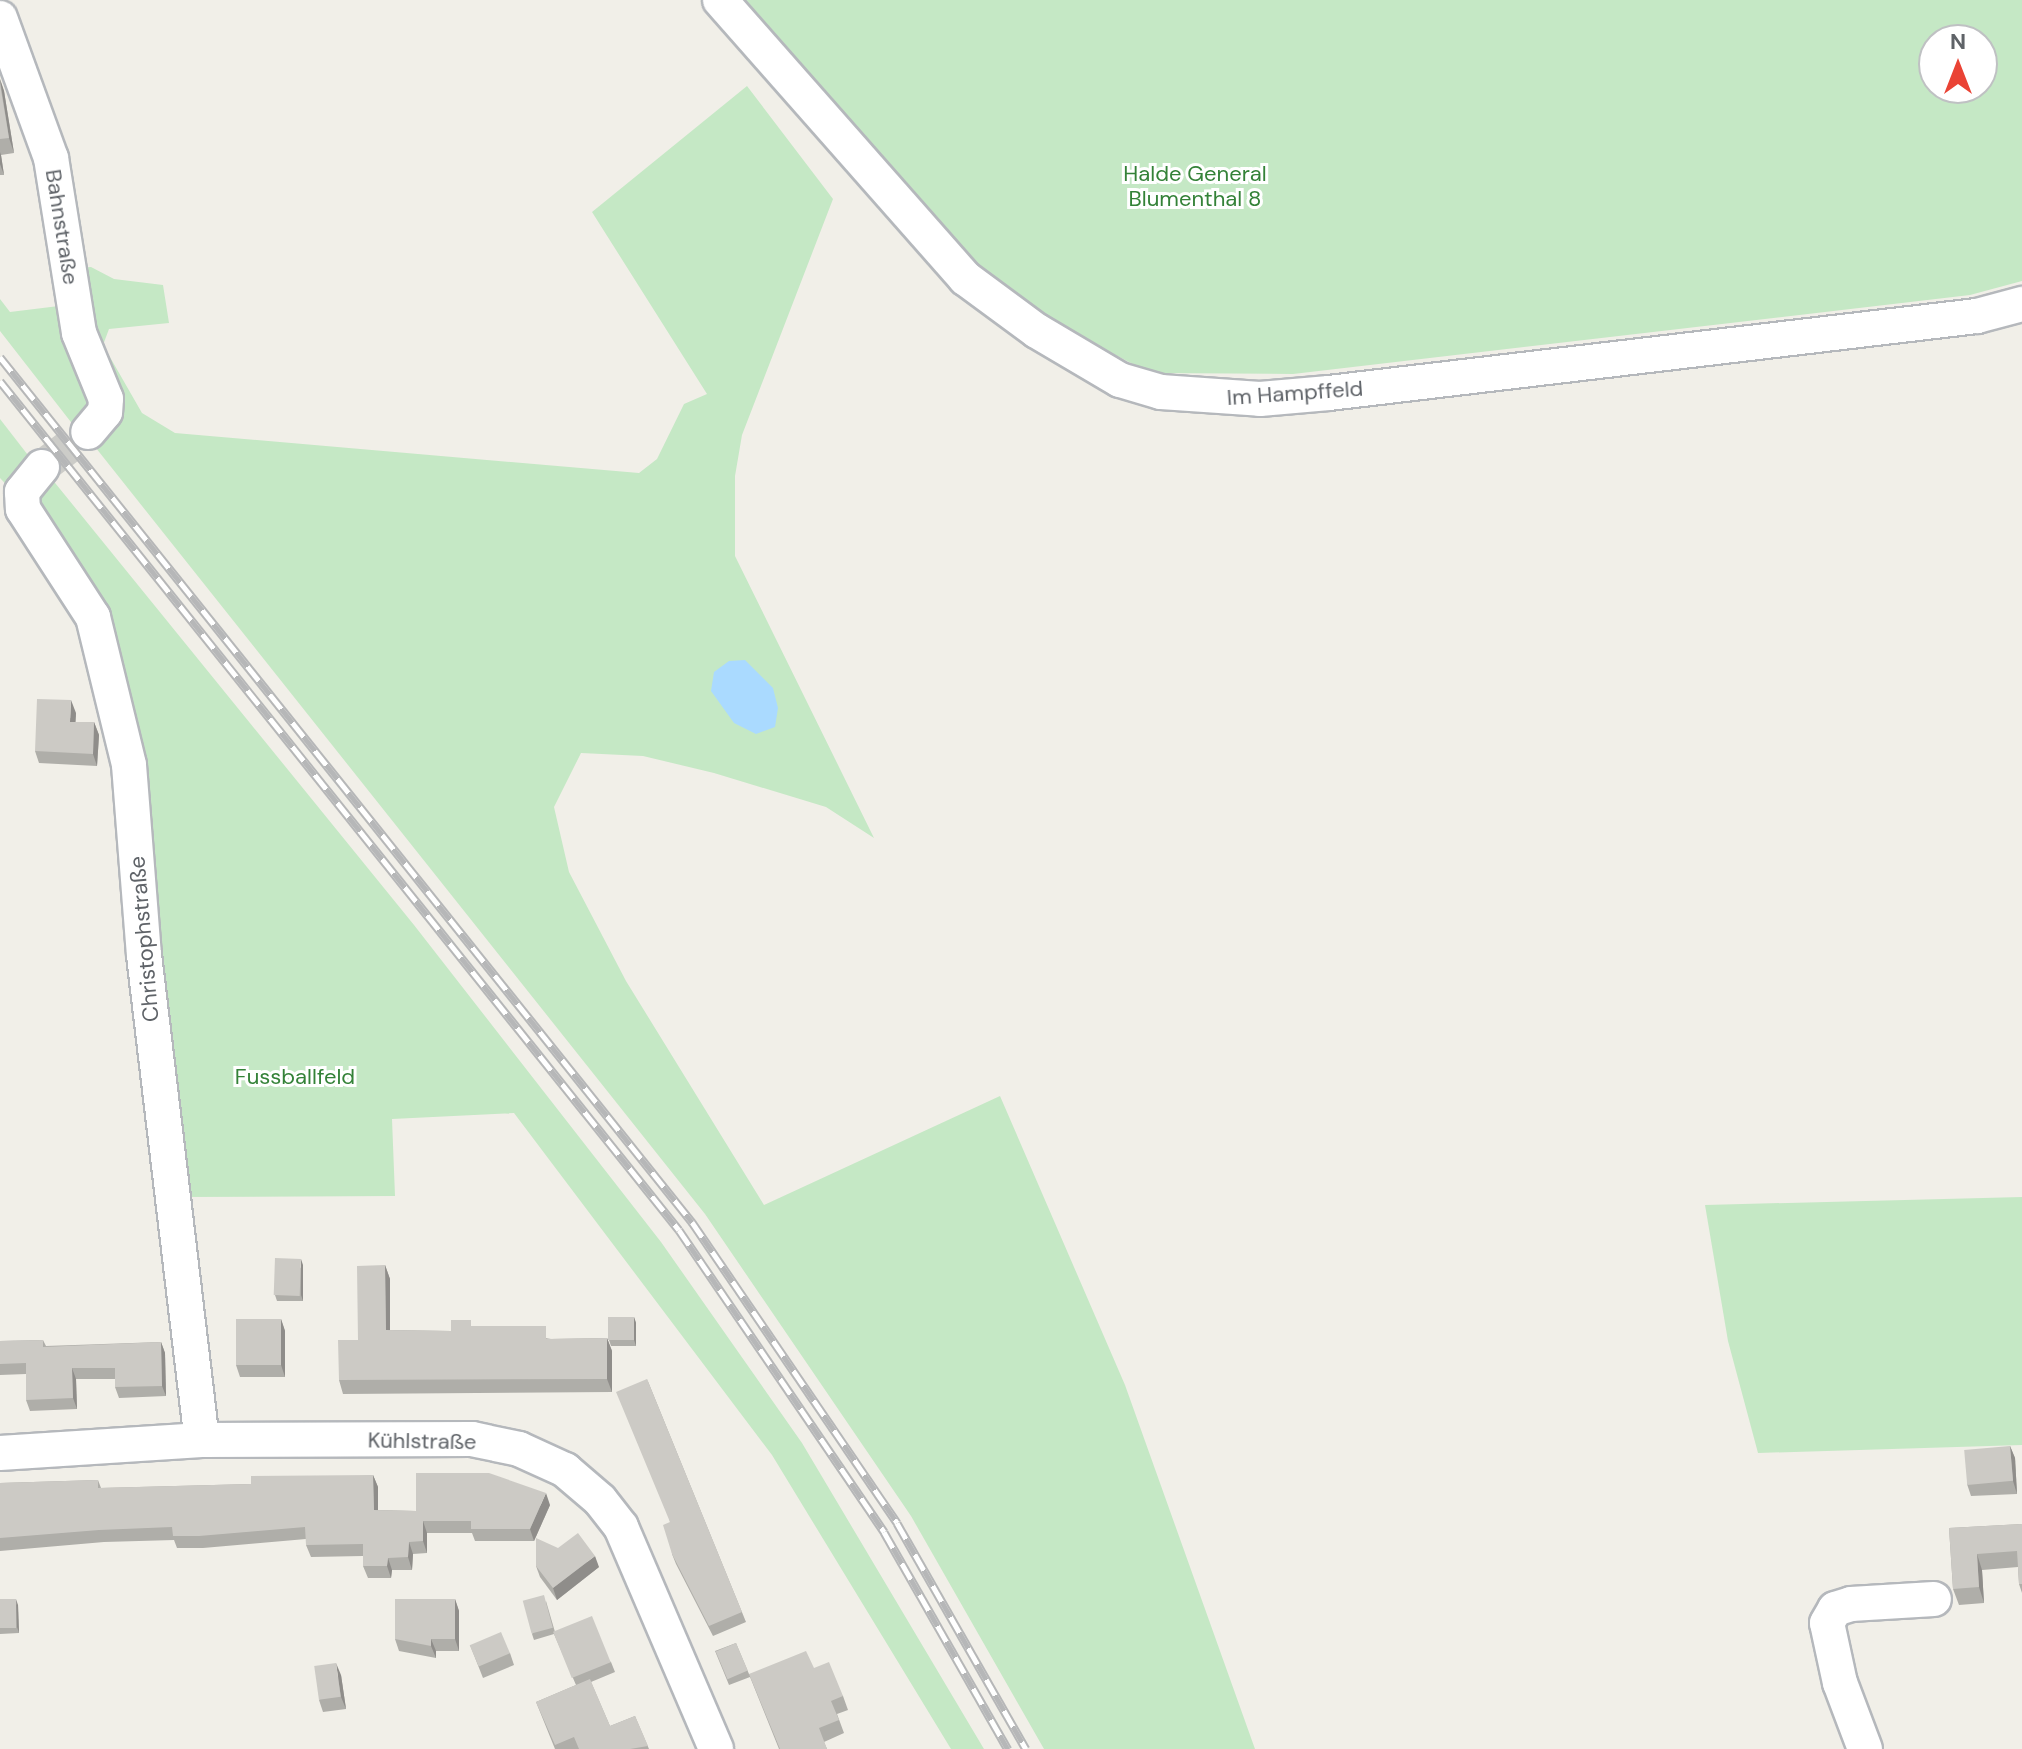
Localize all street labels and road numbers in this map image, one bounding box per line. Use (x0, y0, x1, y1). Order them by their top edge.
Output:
street label: Bahnstraße (40, 167, 84, 287)
street label: Im Hampffeld (1226, 375, 1364, 411)
street label: Christophstraße (124, 855, 164, 1023)
street label: Kühlstraße (367, 1427, 477, 1455)

